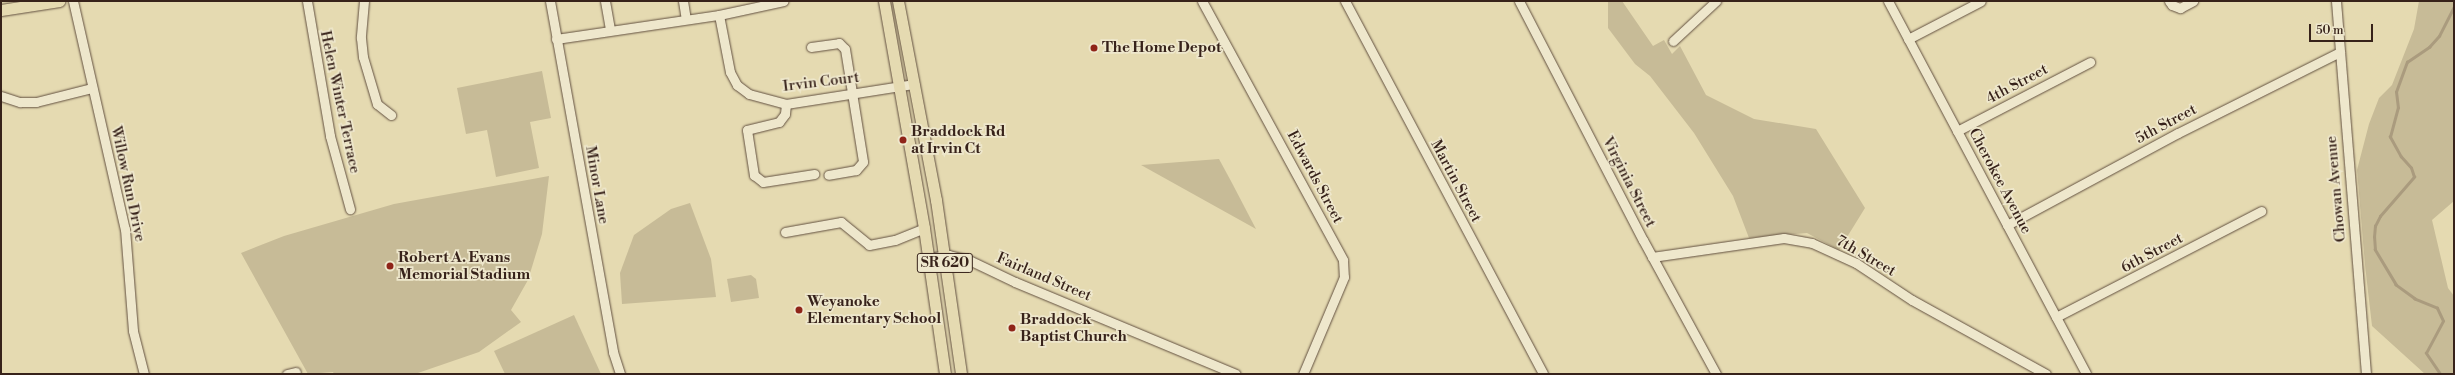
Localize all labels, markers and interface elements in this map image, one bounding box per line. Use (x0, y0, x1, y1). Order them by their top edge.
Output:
scale bar (2311, 16, 2375, 42)
text: 50 m (2316, 23, 2344, 38)
street label: Helen Winter Terrace (316, 29, 364, 175)
place label: The Home Depot (1102, 39, 1221, 57)
marker: The Home Depot (1089, 43, 1099, 53)
street label: 4th Street (1983, 60, 2051, 108)
street label: Irvin Court (782, 68, 860, 96)
street label: 5th Street (2132, 100, 2200, 148)
place label: Braddock Rd at Irvin Ct (911, 122, 1006, 157)
street label: Willow Run Drive (107, 125, 149, 243)
street label: Cherokee Avenue (1965, 125, 2035, 237)
street label: Edwards Street (1283, 128, 1347, 226)
street label: Virginia Street (1598, 134, 1660, 230)
marker: Braddock Rd at Irvin Ct (898, 135, 908, 145)
street label: Chowan Avenue (2322, 135, 2350, 243)
street label: Martin Street (1427, 137, 1485, 225)
street label: Minor Lane (581, 144, 613, 226)
street label: 6th Street (2118, 229, 2186, 277)
street label: 7th Street (1833, 232, 1899, 280)
place label: Robert A. Evans Memorial Stadium (398, 248, 530, 283)
street label: Fairland Street (994, 249, 1094, 305)
road number: SR 620 (916, 251, 974, 275)
marker: Robert A. Evans Memorial Stadium (385, 261, 395, 271)
place label: Weyanoke Elementary School (807, 292, 941, 327)
marker: Weyanoke Elementary School (794, 305, 804, 315)
place label: Braddock Baptist Church (1020, 310, 1127, 345)
marker: Braddock Baptist Church (1007, 323, 1017, 333)

